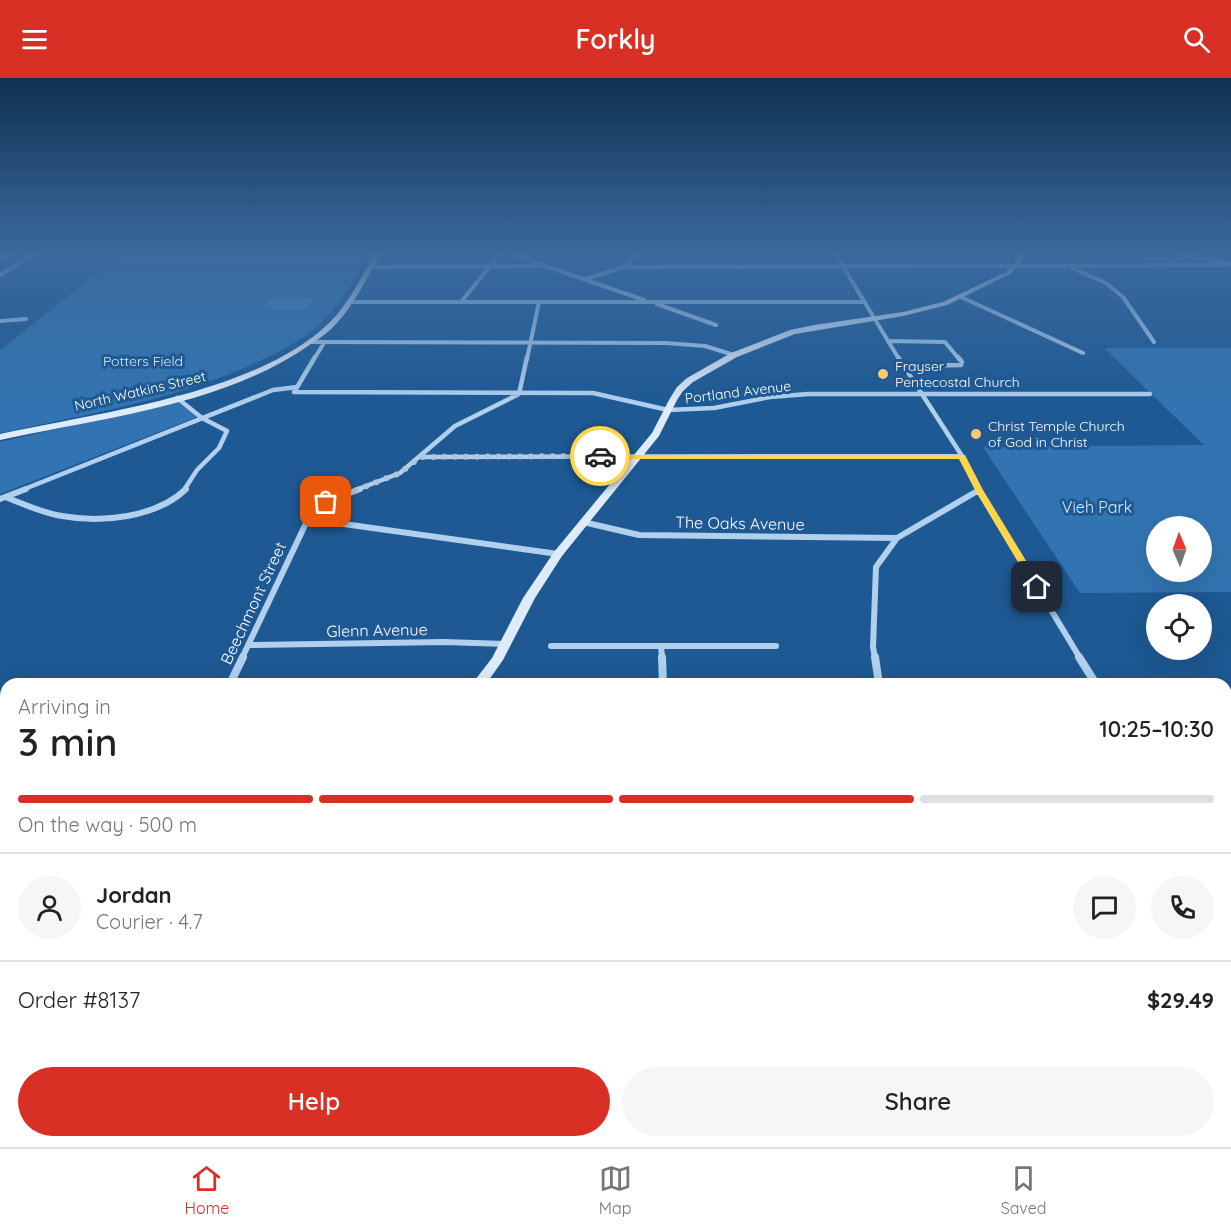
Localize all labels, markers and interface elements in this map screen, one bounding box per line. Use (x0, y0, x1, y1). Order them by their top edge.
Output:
text: Forkly (576, 22, 655, 56)
icon: menu (18, 23, 51, 56)
icon: search (1180, 23, 1213, 56)
park label: Potters Field (103, 352, 183, 370)
place label: Frayser Pentecostal Church (895, 357, 1020, 391)
street label: North Watkins Street (72, 367, 208, 415)
marker: Frayser Pentecostal Church (876, 367, 890, 381)
street label: Portland Avenue (684, 377, 792, 407)
place label: Christ Temple Church of God in Christ (988, 417, 1125, 451)
courier (570, 426, 630, 486)
marker: Christ Temple Church of God in Christ (969, 427, 983, 441)
icon: car (584, 440, 617, 473)
pin (300, 476, 351, 527)
icon: bag (309, 485, 342, 518)
park label: Vieh Park (1062, 497, 1132, 517)
street label: The Oaks Avenue (675, 512, 805, 534)
north arrow (1146, 516, 1212, 582)
map controls (1146, 516, 1212, 660)
street label: Beechmont Street (216, 539, 290, 667)
pin (1011, 561, 1062, 612)
icon: home (1020, 570, 1053, 603)
button: locate (1146, 594, 1212, 660)
street label: Glenn Avenue (326, 619, 428, 641)
text: Arriving in (18, 694, 111, 719)
text: 10:25–10:30 (1099, 715, 1214, 743)
text: 3 min (18, 717, 117, 766)
text: On the way · 500 m (18, 812, 197, 837)
button: person (18, 876, 81, 939)
button: chat (1073, 876, 1136, 939)
button: phone (1151, 876, 1214, 939)
text: Jordan (96, 881, 172, 909)
text: Courier · 4.7 (96, 909, 203, 934)
text: Order #8137 (18, 986, 140, 1014)
text: $29.49 (1147, 986, 1214, 1014)
button: Help (18, 1067, 610, 1136)
button: Share (622, 1067, 1214, 1136)
tab: Home (185, 1162, 229, 1218)
tab: Map (599, 1162, 632, 1218)
tab: Saved (1001, 1162, 1046, 1218)

